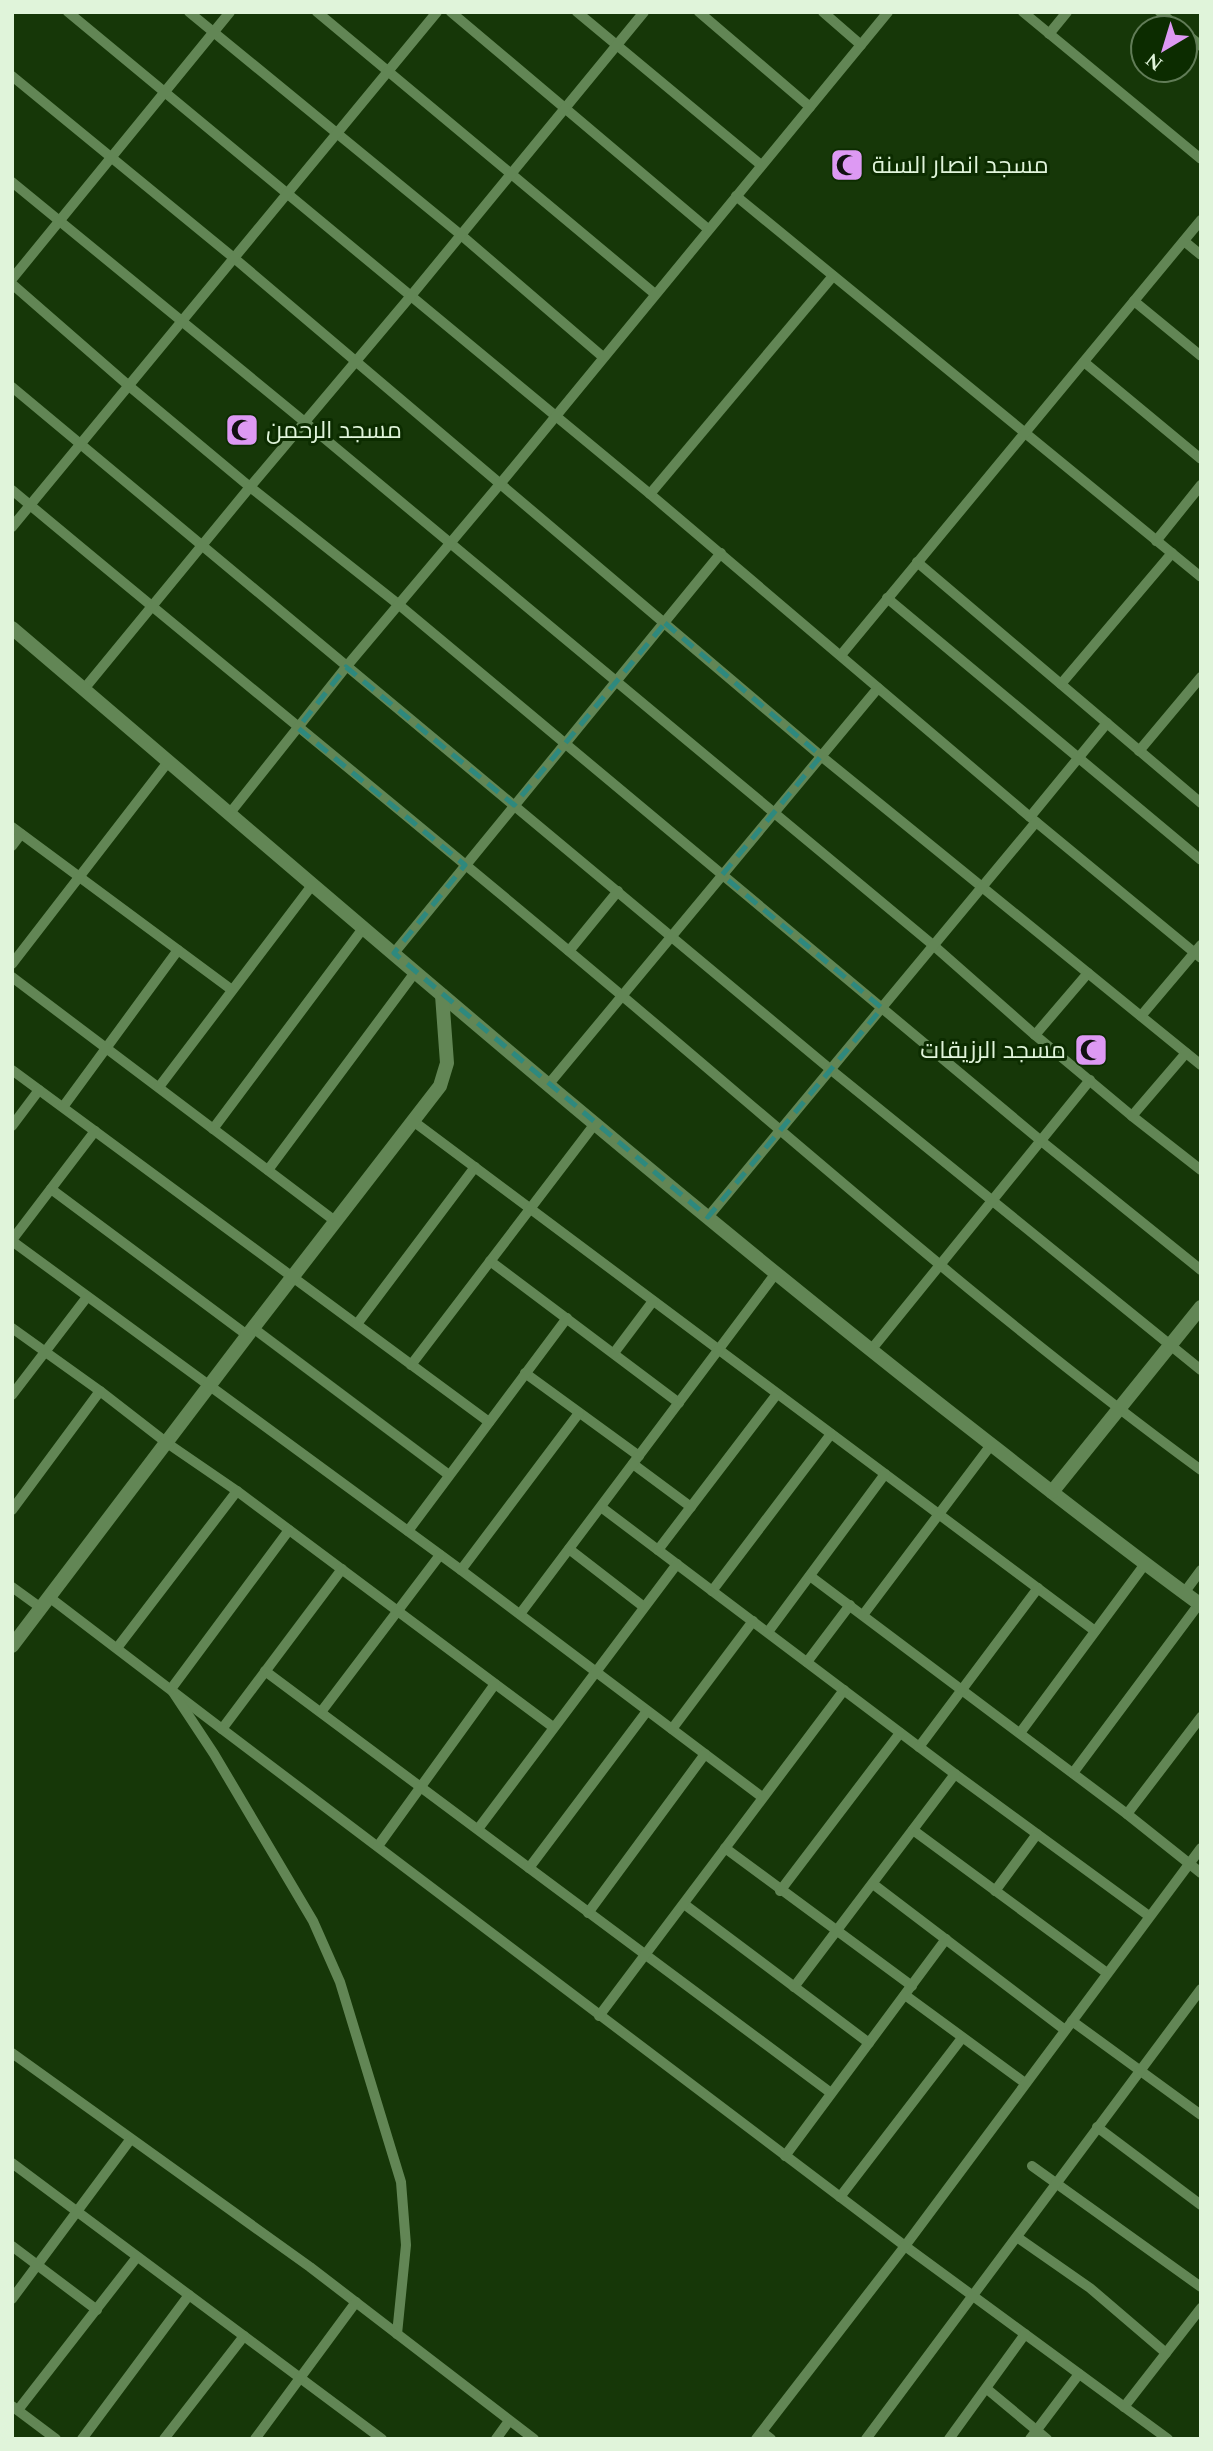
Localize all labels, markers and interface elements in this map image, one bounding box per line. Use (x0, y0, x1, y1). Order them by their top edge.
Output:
north arrow (1129, 14, 1199, 84)
text: N (1139, 45, 1169, 77)
mosque icon: مسجد انصار السنة (828, 146, 866, 184)
place label: مسجد انصار السنة (872, 148, 1049, 184)
mosque icon: مسجد الرحمن (223, 411, 261, 449)
place label: مسجد الرحمن (266, 413, 402, 449)
mosque icon: مسجد الرزيقات (1072, 1031, 1110, 1069)
place label: مسجد الرزيقات (920, 1033, 1066, 1069)

